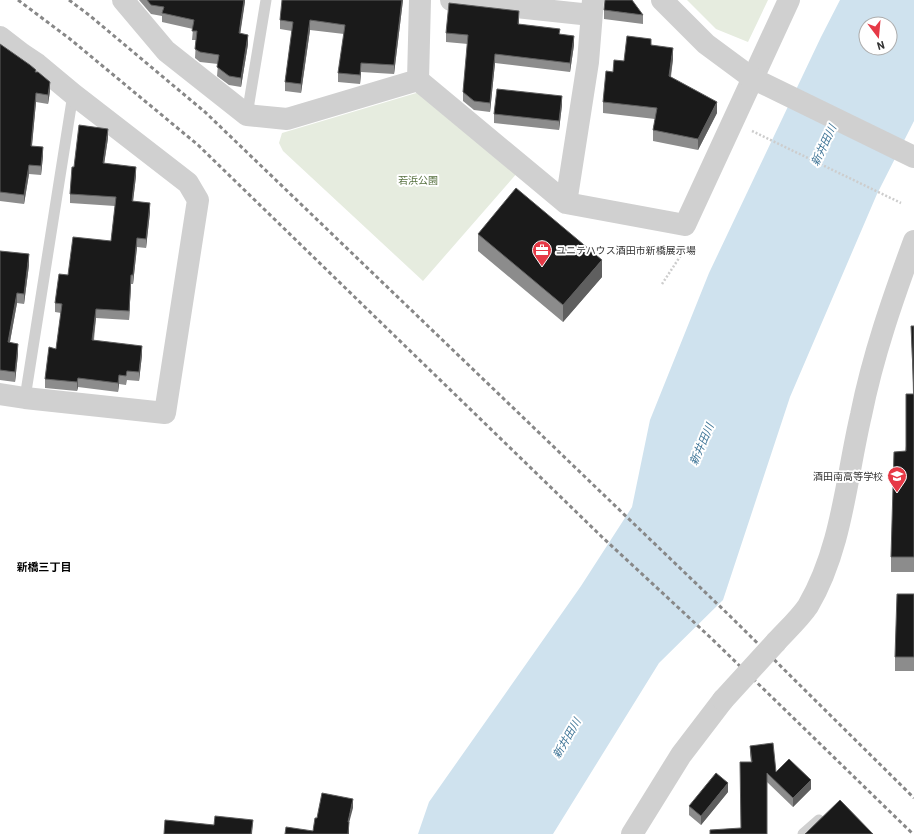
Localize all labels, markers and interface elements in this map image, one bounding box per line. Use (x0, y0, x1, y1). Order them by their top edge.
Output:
north arrow (858, 16, 898, 56)
text: N (876, 39, 886, 53)
water label: 新井田川 (808, 121, 839, 168)
park label: 若浜公園 (398, 174, 438, 186)
office icon: ユニテハウス酒田市新橋展示場 (531, 239, 553, 267)
place label: ユニテハウス酒田市新橋展示場 (556, 244, 696, 256)
water label: 新井田川 (686, 420, 716, 467)
school or university icon: 酒田南高等学校 (886, 465, 908, 493)
place label: 酒田南高等学校 (813, 470, 883, 482)
district label: 新橋三丁目 (17, 560, 72, 573)
water label: 新井田川 (549, 715, 583, 760)

